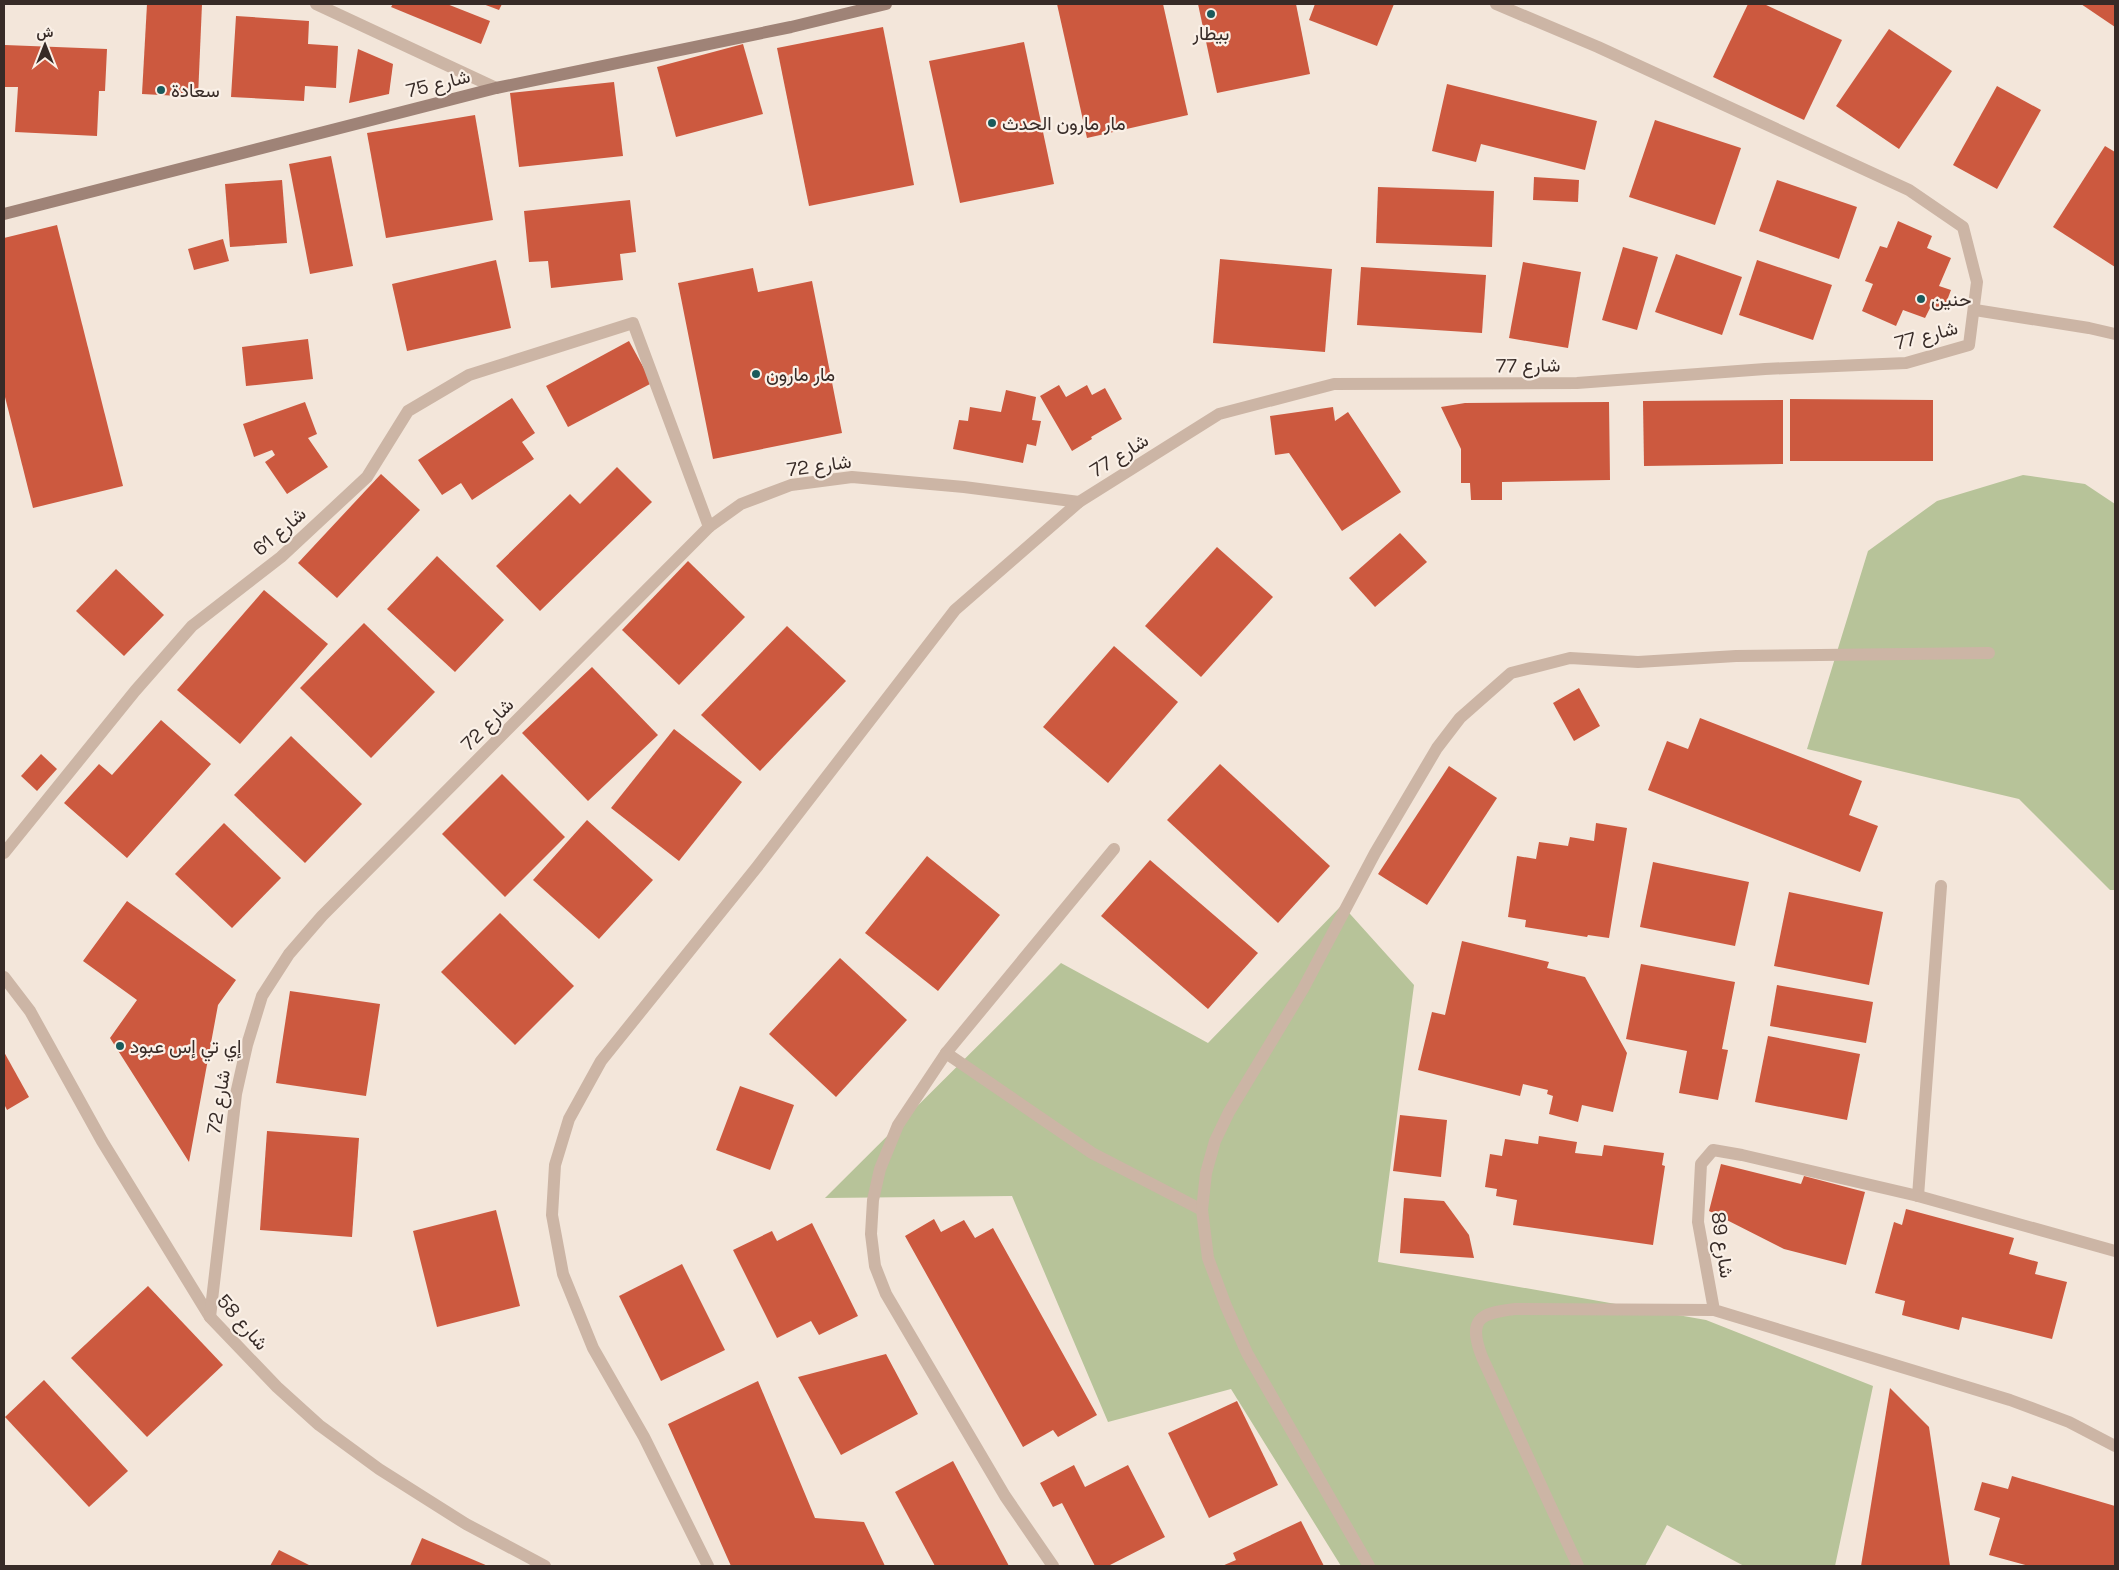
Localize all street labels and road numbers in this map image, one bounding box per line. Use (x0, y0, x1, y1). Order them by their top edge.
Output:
street label: شارع 75 (403, 63, 473, 104)
street label: شارع 77 (1892, 315, 1961, 356)
street label: شارع 77 (1496, 352, 1560, 379)
street label: شارع 77 (1085, 428, 1153, 483)
street label: شارع 72 (785, 449, 853, 482)
street label: شارع 61 (247, 501, 311, 561)
street label: شارع 72 (455, 692, 519, 756)
street label: شارع 72 (201, 1068, 236, 1136)
street label: شارع 89 (1705, 1210, 1740, 1280)
street label: شارع 58 (211, 1289, 274, 1356)

